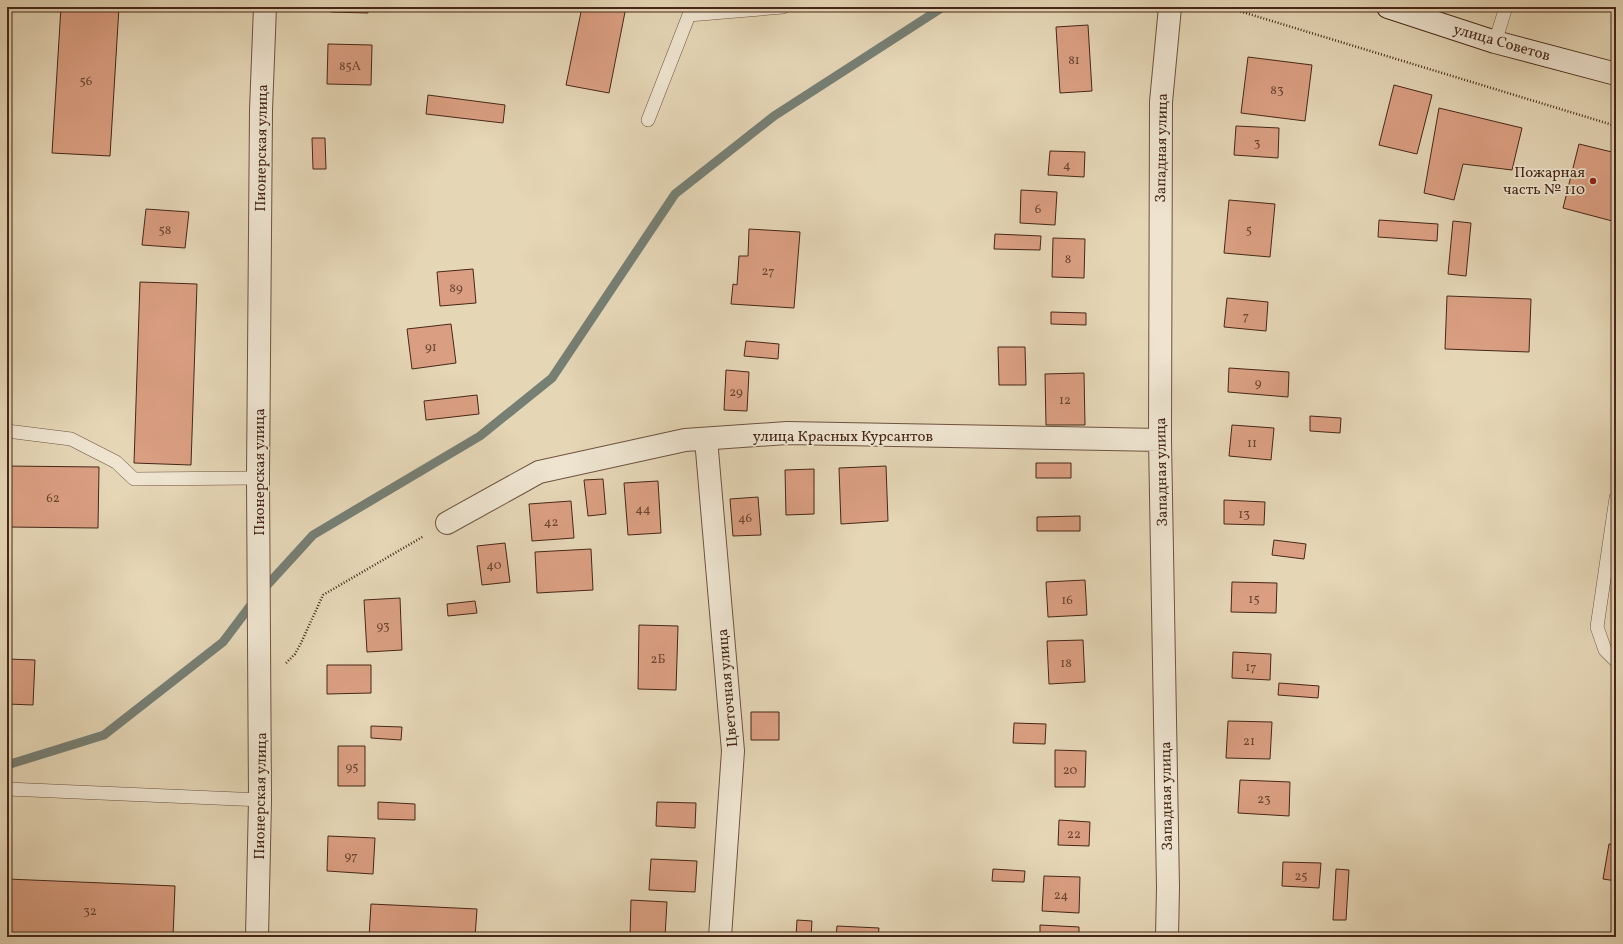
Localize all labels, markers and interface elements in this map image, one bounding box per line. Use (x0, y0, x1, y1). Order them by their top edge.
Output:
street label: улица Советов (1450, 20, 1553, 67)
house number: 81 (1068, 52, 1080, 70)
house number: 85А (339, 58, 361, 76)
house number: 56 (80, 73, 93, 91)
house number: 83 (1270, 82, 1284, 100)
street label: Пионерская улица (251, 84, 274, 212)
street label: Западная улица (1151, 93, 1174, 203)
house number: 3 (1254, 135, 1261, 153)
house number: 4 (1063, 157, 1071, 175)
place label: Пожарная часть № 110 (1503, 163, 1585, 201)
marker: Пожарная часть № 110 (1588, 176, 1598, 186)
house number: 6 (1035, 201, 1042, 219)
house number: 58 (159, 222, 171, 240)
house number: 5 (1246, 222, 1252, 240)
house number: 8 (1065, 251, 1071, 269)
house number: 27 (762, 263, 774, 281)
house number: 89 (449, 280, 463, 298)
house number: 7 (1243, 308, 1249, 326)
house number: 91 (425, 339, 437, 357)
house number: 9 (1255, 375, 1262, 393)
house number: 29 (729, 384, 743, 402)
house number: 12 (1059, 392, 1071, 410)
street label: Пионерская улица (250, 408, 271, 536)
street label: Западная улица (1151, 417, 1174, 527)
street label: улица Красных Курсантов (753, 427, 933, 448)
house number: 11 (1247, 435, 1257, 453)
house number: 62 (46, 490, 60, 508)
house number: 44 (635, 501, 651, 519)
house number: 13 (1238, 506, 1250, 524)
house number: 46 (738, 510, 753, 528)
house number: 42 (544, 514, 558, 532)
house number: 40 (486, 557, 502, 575)
house number: 15 (1248, 591, 1260, 609)
house number: 16 (1061, 592, 1073, 610)
house number: 93 (376, 618, 390, 636)
street label: Цветочная улица (713, 628, 744, 748)
house number: 2Б (651, 651, 666, 669)
house number: 18 (1060, 655, 1072, 673)
house number: 17 (1245, 659, 1257, 677)
street label: Пионерская улица (250, 732, 273, 860)
house number: 21 (1243, 733, 1255, 751)
street label: Западная улица (1156, 741, 1179, 851)
house number: 95 (346, 759, 358, 777)
house number: 20 (1063, 762, 1078, 780)
house number: 23 (1257, 791, 1271, 809)
house number: 22 (1067, 826, 1081, 844)
house number: 97 (344, 848, 358, 866)
house number: 25 (1294, 868, 1308, 886)
house number: 24 (1054, 887, 1068, 905)
house number: 32 (83, 903, 97, 921)

